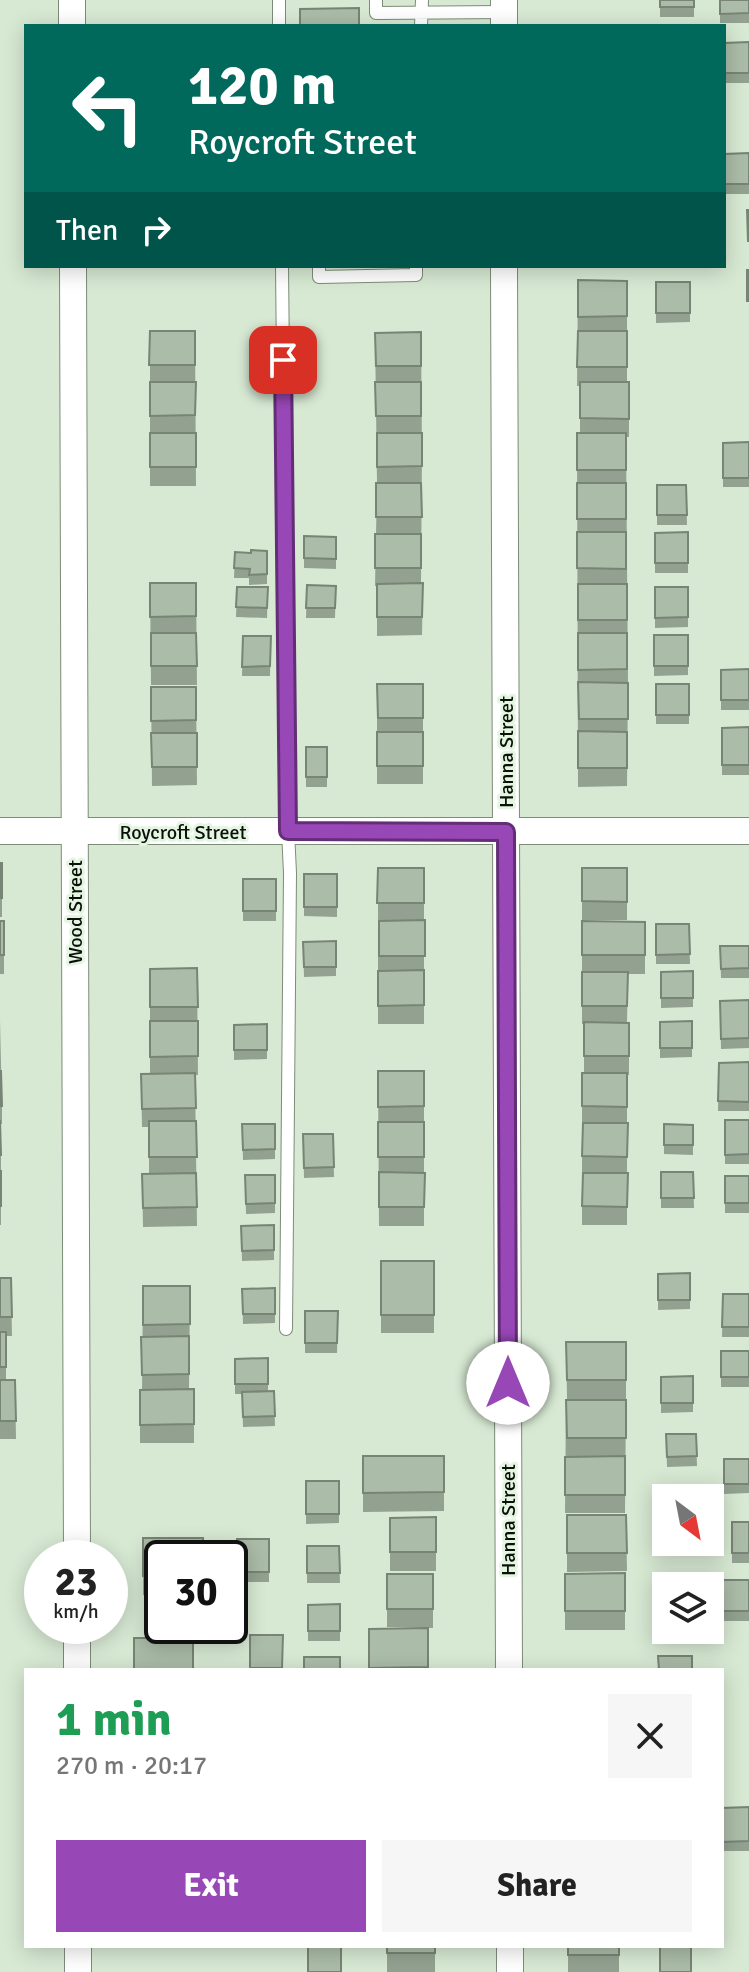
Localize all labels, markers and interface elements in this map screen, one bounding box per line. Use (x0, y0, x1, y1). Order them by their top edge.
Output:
text: 120 m (188, 51, 336, 120)
icon: left (56, 56, 160, 160)
text: Roycroft Street (188, 120, 417, 165)
icon: right (134, 208, 178, 252)
text: Then (56, 212, 118, 249)
pin (249, 326, 317, 394)
icon: arrive (261, 338, 305, 382)
street label: Hanna Street (494, 696, 519, 808)
street label: Roycroft Street (119, 820, 247, 845)
street label: Wood Street (63, 860, 88, 964)
position arrow (466, 1341, 550, 1425)
street label: Hanna Street (496, 1464, 521, 1576)
north arrow (652, 1484, 724, 1556)
map controls (652, 1484, 724, 1644)
speed limit sign: 30 (144, 1540, 248, 1644)
text: 23 (54, 1557, 98, 1607)
button: layers (652, 1572, 724, 1644)
text: km/h (53, 1599, 99, 1624)
text: 1 min (56, 1690, 172, 1749)
button: close (608, 1694, 692, 1778)
text: 270 m · 20:17 (56, 1750, 207, 1782)
button: Exit (56, 1840, 366, 1932)
button: Share (382, 1840, 692, 1932)

